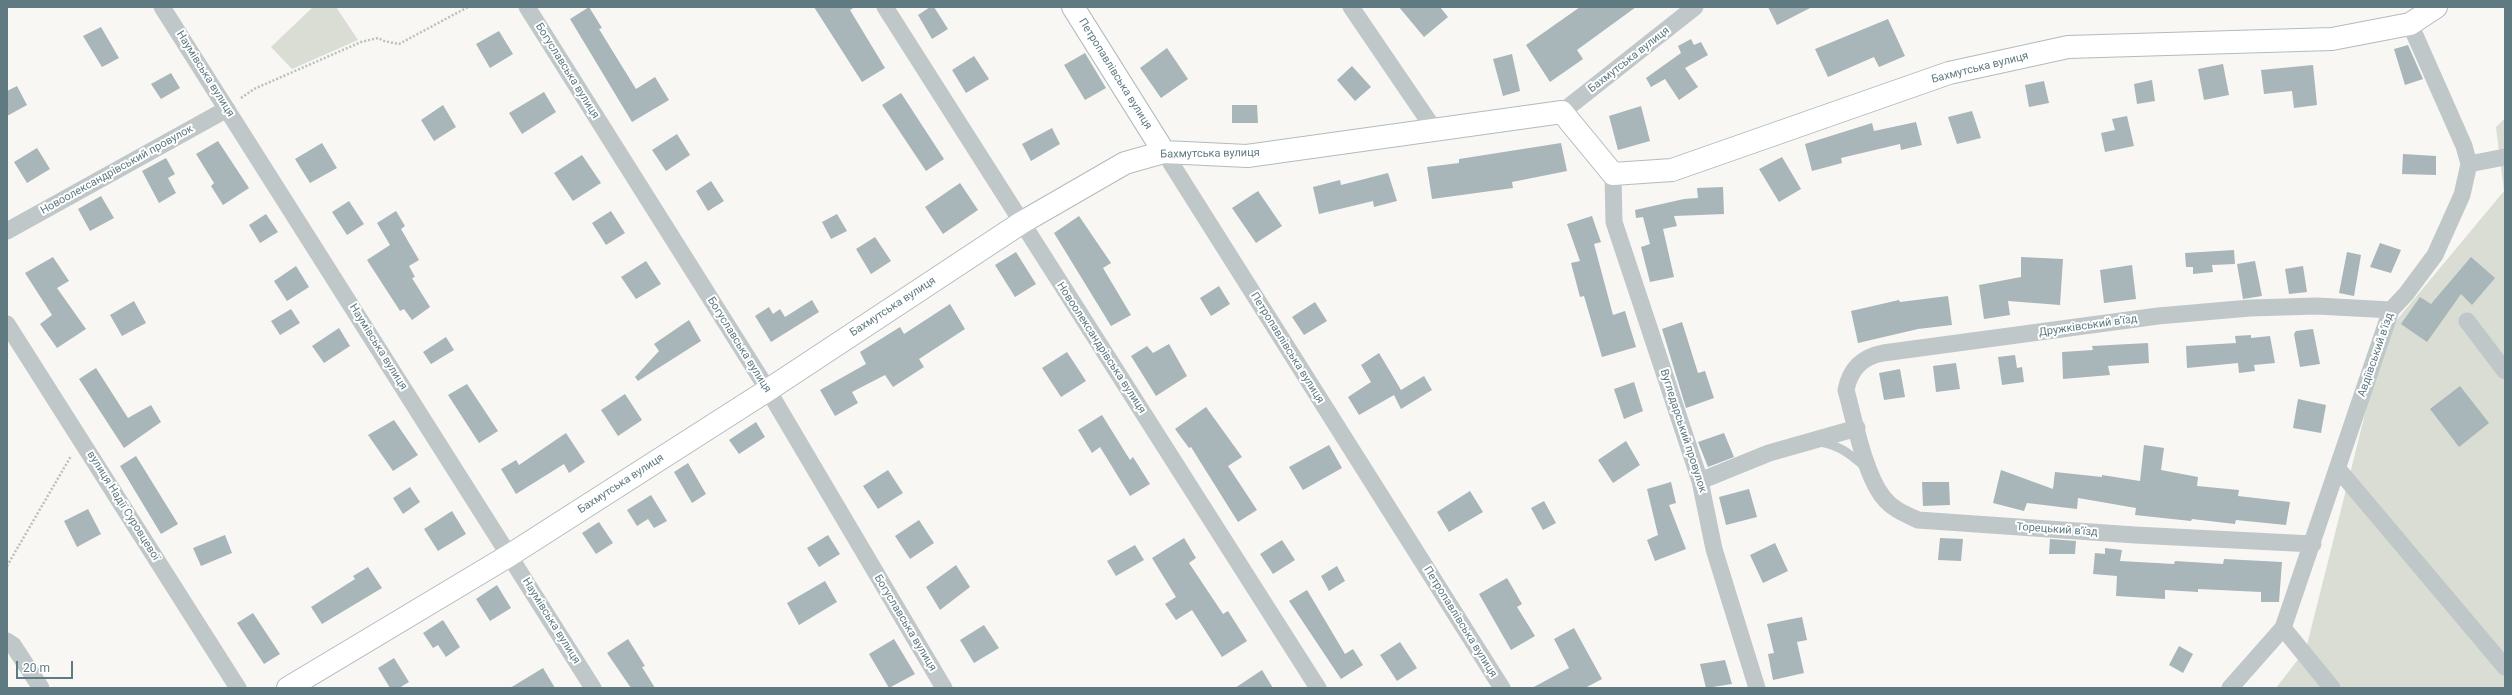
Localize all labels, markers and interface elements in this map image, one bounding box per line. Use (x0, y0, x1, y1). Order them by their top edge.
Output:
street label: Петропавлівська вулиця (1075, 16, 1155, 132)
street label: Богуславська вулиця (532, 21, 602, 121)
street label: Бахмутська вулиця (1586, 24, 1672, 96)
street label: Наумівська вулиця (173, 29, 237, 119)
street label: Бахмутська вулиця (1930, 50, 2030, 86)
street label: Новоолександрівський провулок (38, 122, 196, 218)
street label: Бахмутська вулиця (1160, 147, 1260, 161)
street label: Бахмутська вулиця (848, 274, 938, 340)
street label: Новоолександрівська вулиця (1054, 280, 1148, 416)
street label: Петропавлівська вулиця (1247, 290, 1327, 406)
street label: Богуславська вулиця (704, 295, 774, 395)
street label: Наумівська вулиця (346, 302, 410, 392)
street label: Авдіївський в'їзд (2355, 311, 2397, 399)
street label: Дружківський в’їзд (2038, 313, 2138, 339)
street label: Вугледарський провулок (1657, 368, 1709, 494)
street label: вулиця Надії Суровцевої (84, 449, 162, 563)
street label: Бахмутська вулиця (576, 451, 666, 517)
street label: Торецький в’їзд (2016, 521, 2098, 539)
street label: Петропавлівська вулиця (1420, 564, 1500, 680)
street label: Богуславська вулиця (871, 572, 939, 674)
street label: Наумівська вулиця (519, 576, 583, 666)
scale bar (18, 653, 75, 679)
text: 20 m (23, 661, 50, 675)

